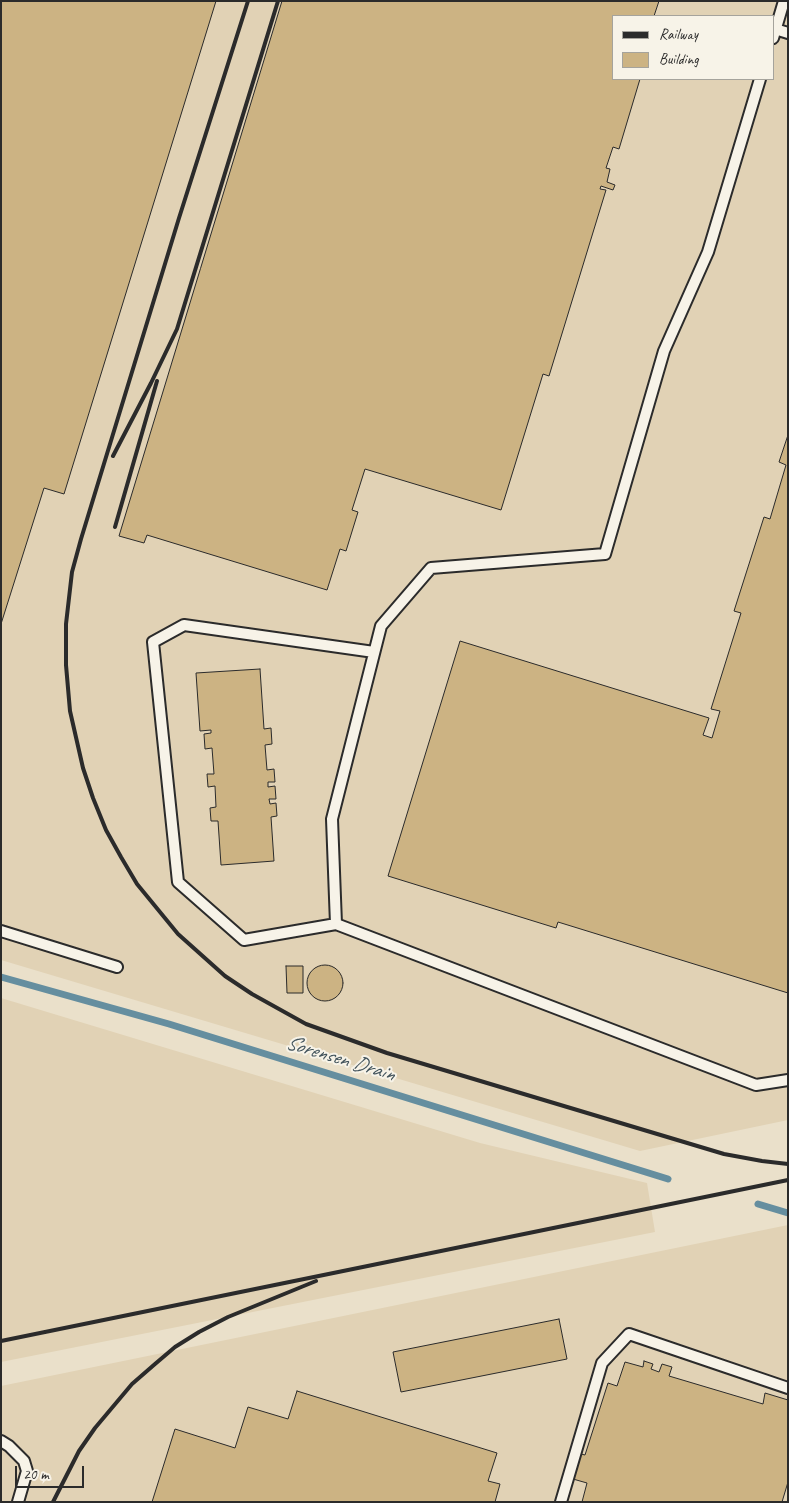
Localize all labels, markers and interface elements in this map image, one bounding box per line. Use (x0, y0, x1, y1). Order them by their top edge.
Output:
legend (612, 15, 774, 80)
text: Railway (659, 25, 698, 44)
text: Building (659, 50, 698, 69)
water label: Sorensen Drain (283, 1031, 397, 1087)
scale bar (18, 1456, 86, 1488)
text: 20 m (23, 1465, 49, 1484)

